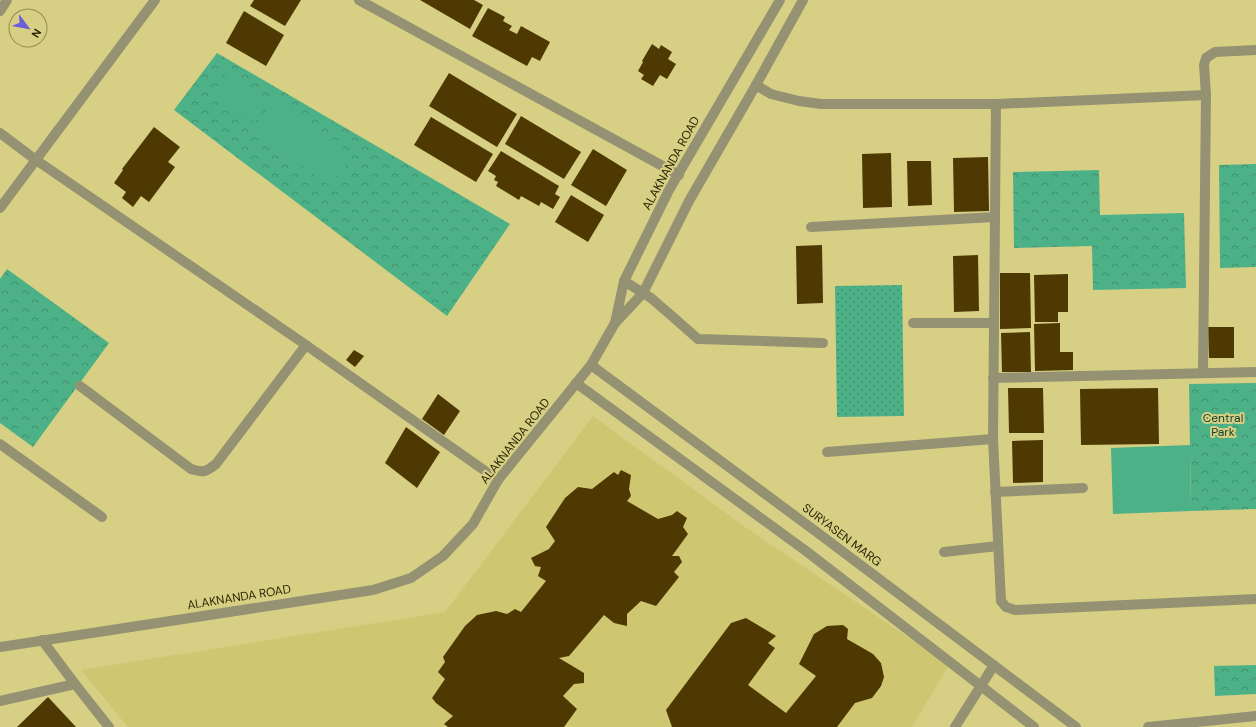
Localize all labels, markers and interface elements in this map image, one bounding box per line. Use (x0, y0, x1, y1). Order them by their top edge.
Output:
north arrow (8, 8, 48, 48)
text: N (28, 26, 45, 40)
street label: ALAKNANDA ROAD (639, 113, 703, 213)
street label: ALAKNANDA ROAD (476, 395, 554, 487)
park label: Central Park (1203, 410, 1243, 440)
street label: SURYASEN MARG (799, 500, 885, 570)
street label: ALAKNANDA ROAD (186, 581, 292, 613)

